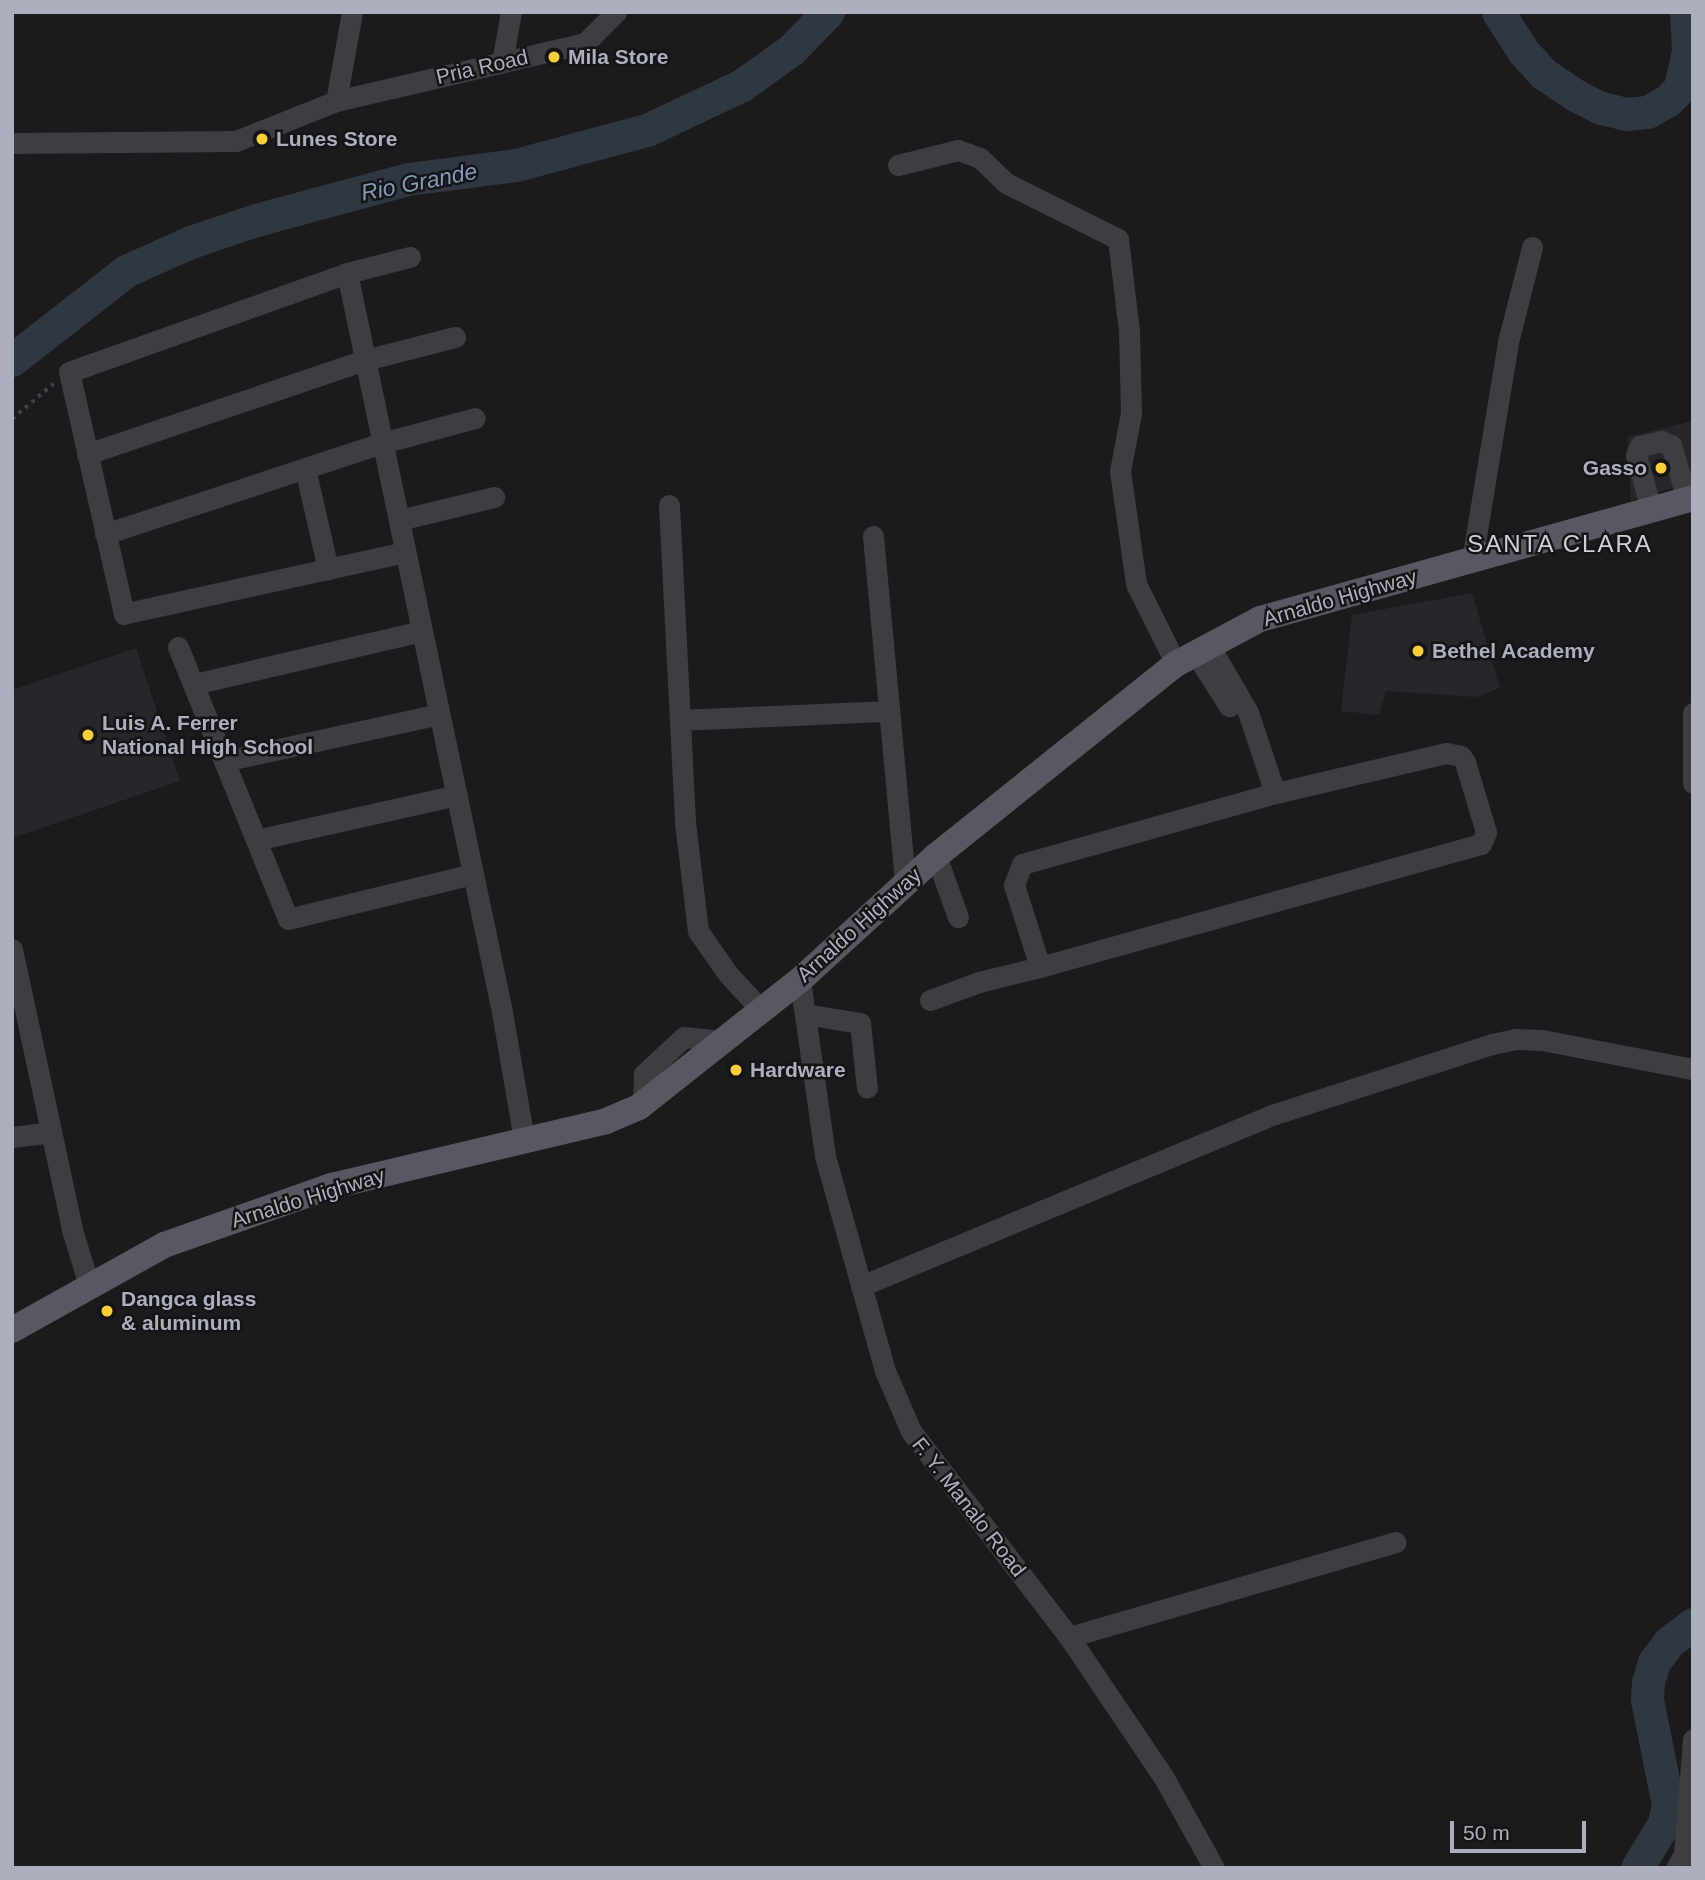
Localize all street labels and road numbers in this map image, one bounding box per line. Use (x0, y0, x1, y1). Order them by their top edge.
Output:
street label: Pria Road (434, 44, 530, 90)
street label: Arnaldo Highway (1260, 564, 1420, 632)
street label: Arnaldo Highway (792, 863, 926, 987)
street label: Arnaldo Highway (228, 1163, 388, 1233)
street label: F. Y. Manalo Road (907, 1432, 1031, 1582)

